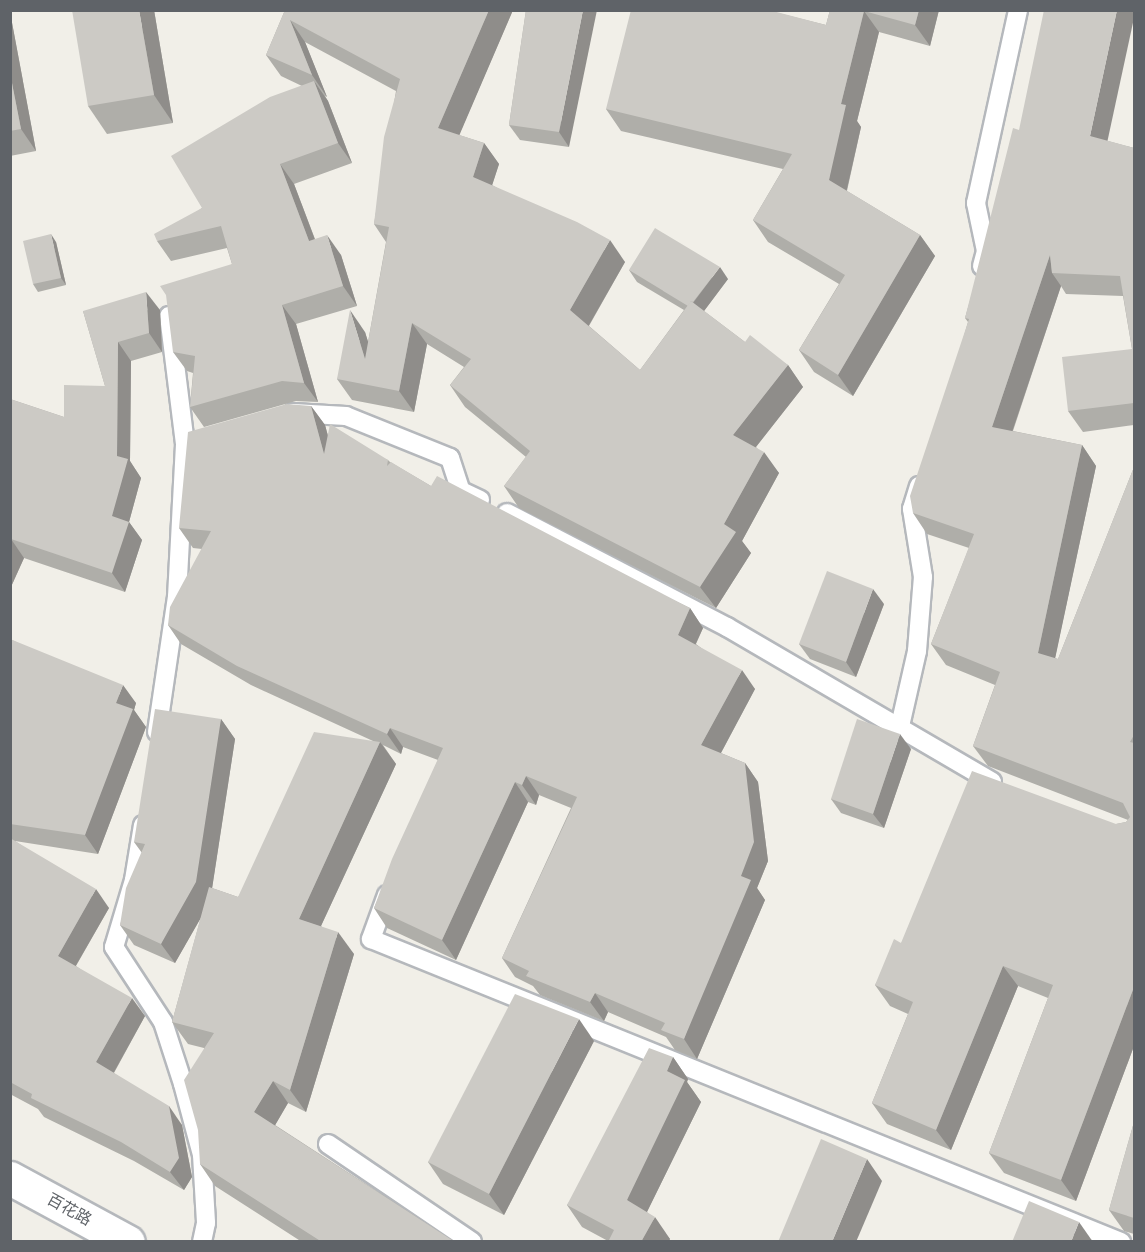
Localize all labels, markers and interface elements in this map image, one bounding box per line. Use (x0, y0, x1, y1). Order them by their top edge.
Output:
street label: 百花路 (43, 1190, 95, 1230)

